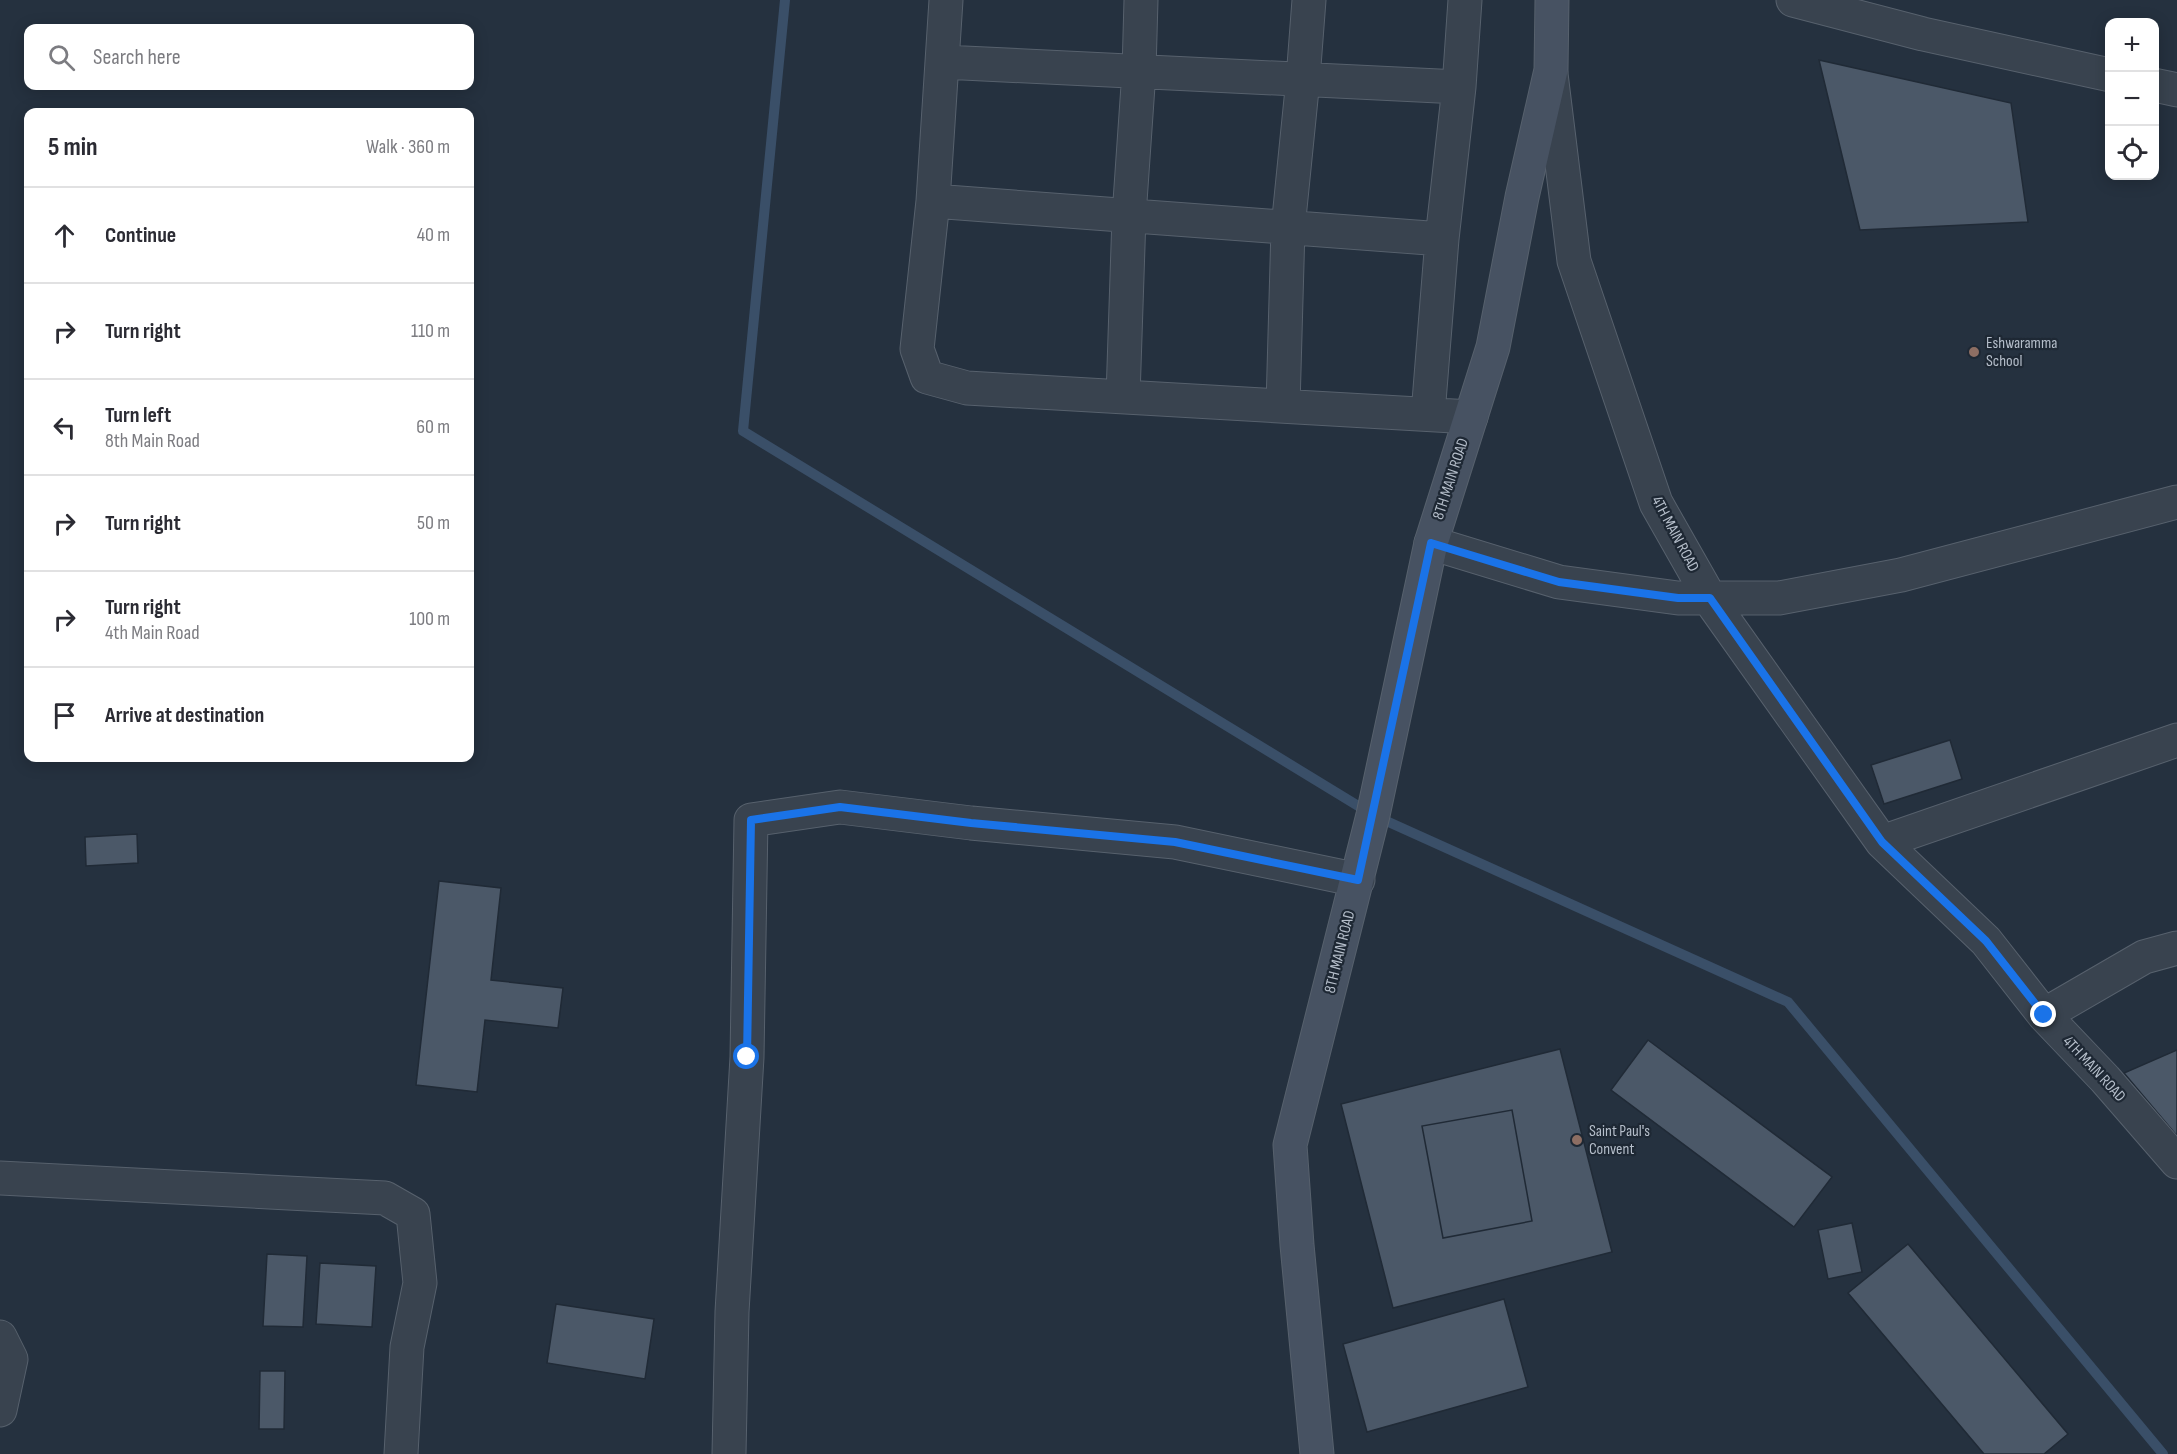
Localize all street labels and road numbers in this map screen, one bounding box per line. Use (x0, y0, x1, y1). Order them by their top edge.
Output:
street label: 8TH MAIN ROAD (1429, 436, 1473, 522)
street label: 4TH MAIN ROAD (1647, 493, 1703, 575)
street label: 8TH MAIN ROAD (1321, 909, 1359, 995)
street label: 4TH MAIN ROAD (2059, 1032, 2129, 1106)

